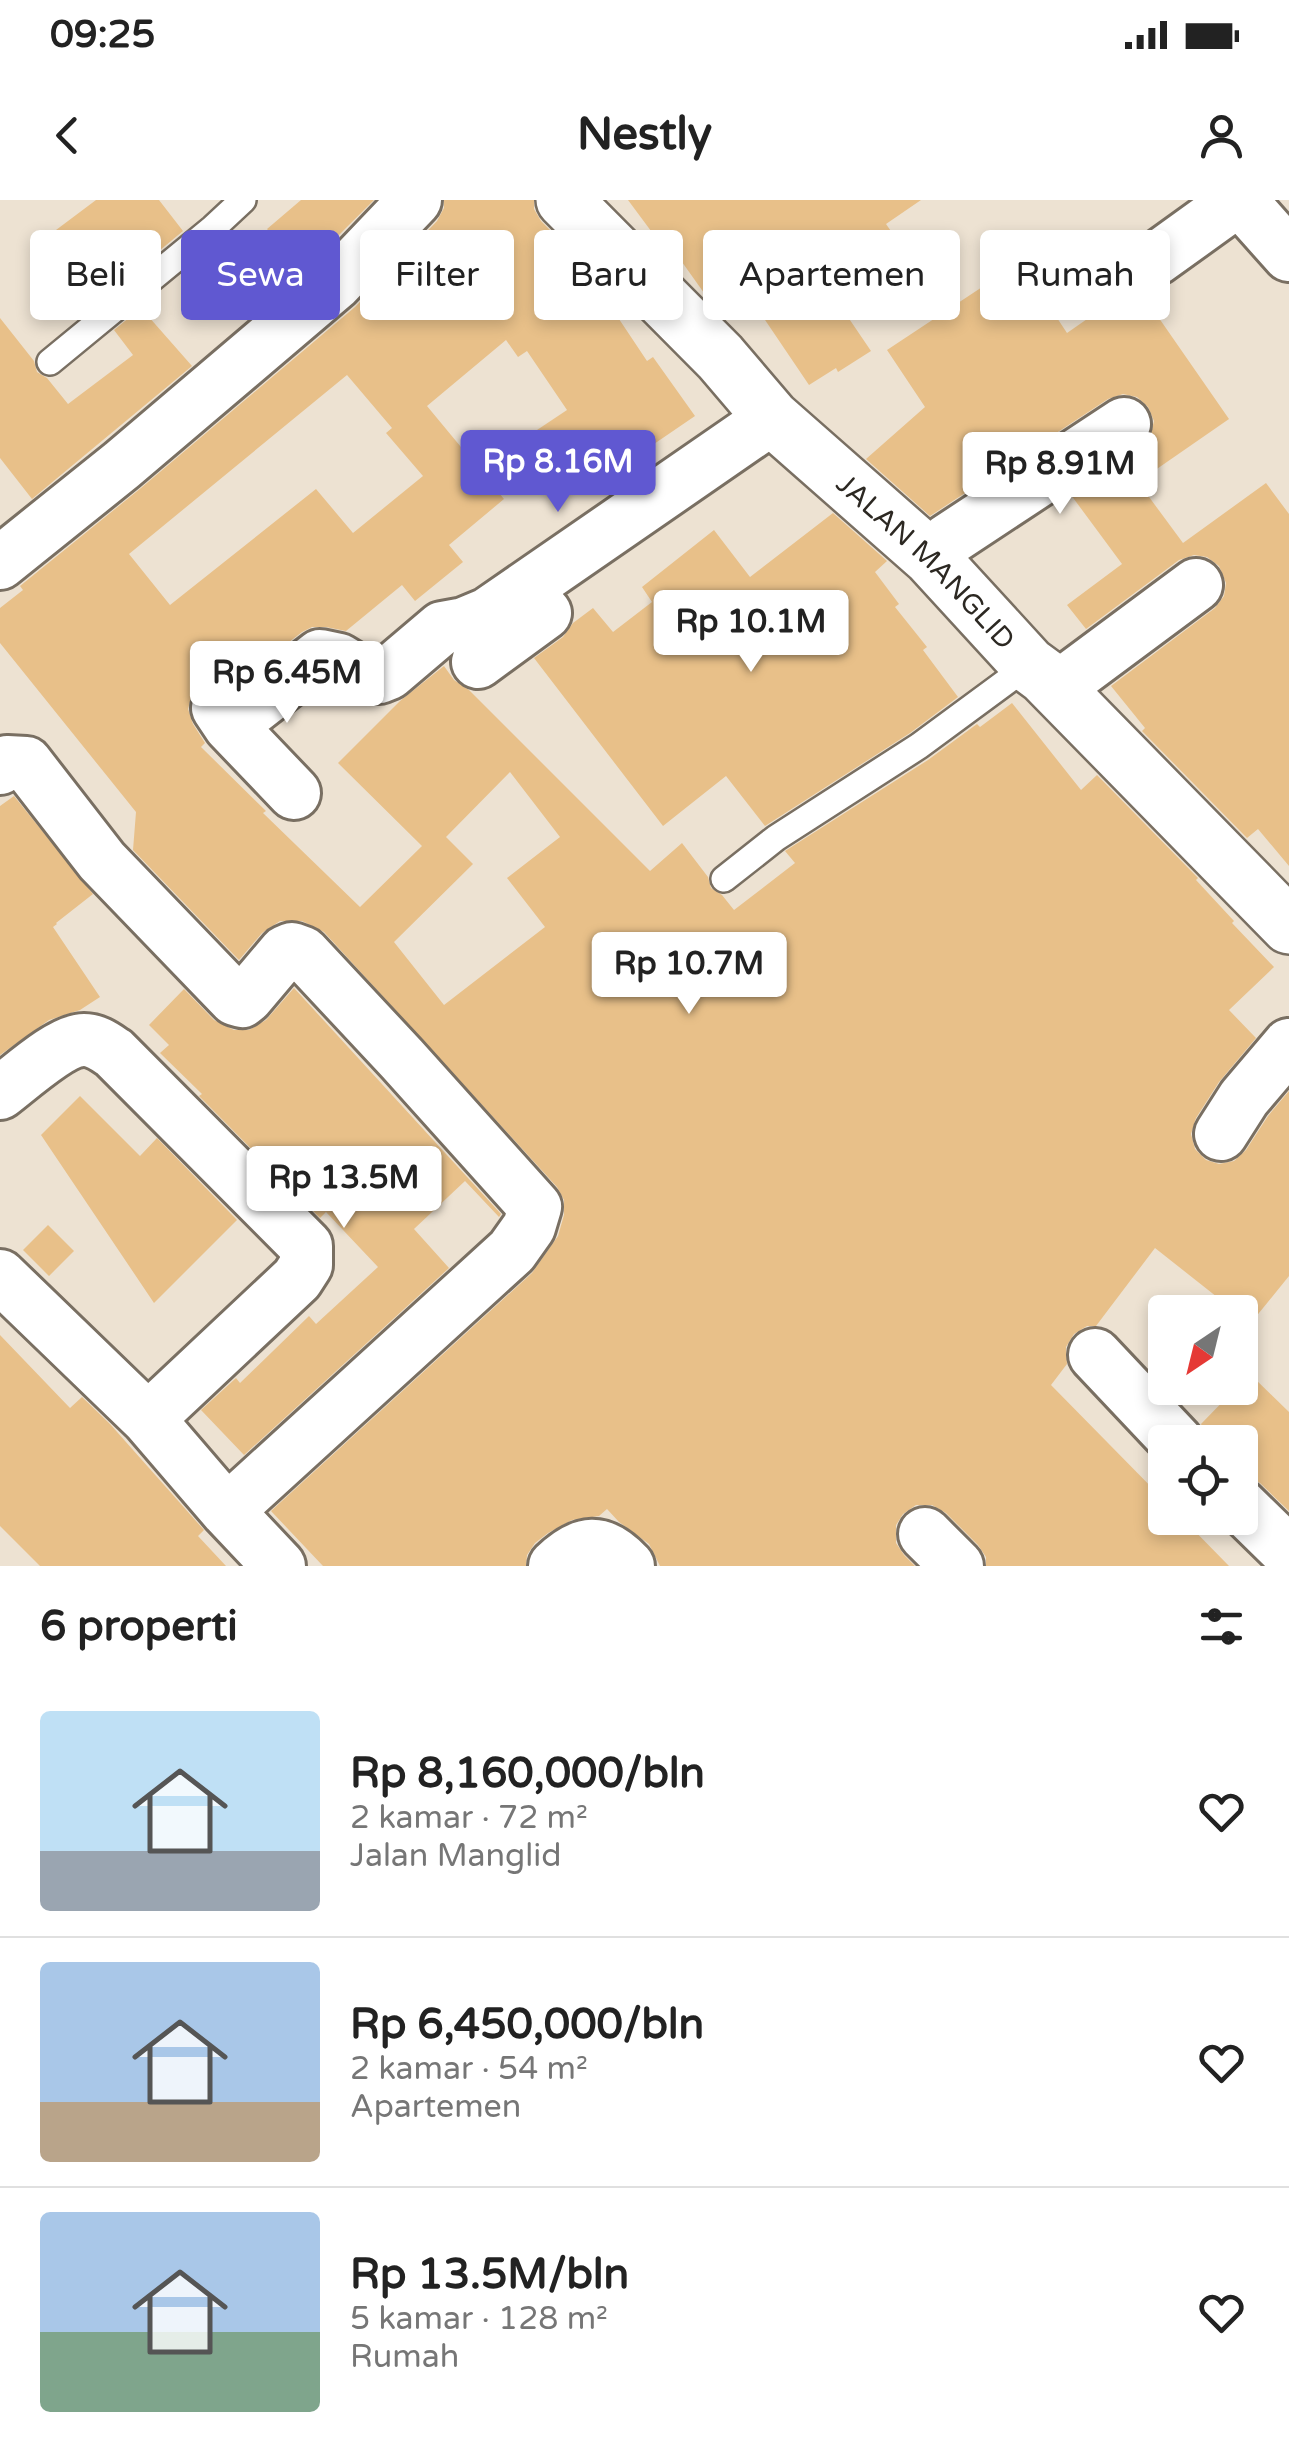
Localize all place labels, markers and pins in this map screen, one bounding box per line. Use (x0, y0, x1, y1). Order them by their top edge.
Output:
pin: Rp 8.16M (455, 430, 661, 515)
pin: Rp 8.91M (957, 432, 1163, 517)
pin: Rp 10.1M (648, 590, 854, 675)
pin: Rp 6.45M (184, 641, 390, 726)
pin: Rp 10.7M (586, 932, 792, 1017)
pin: Rp 13.5M (241, 1146, 447, 1231)

